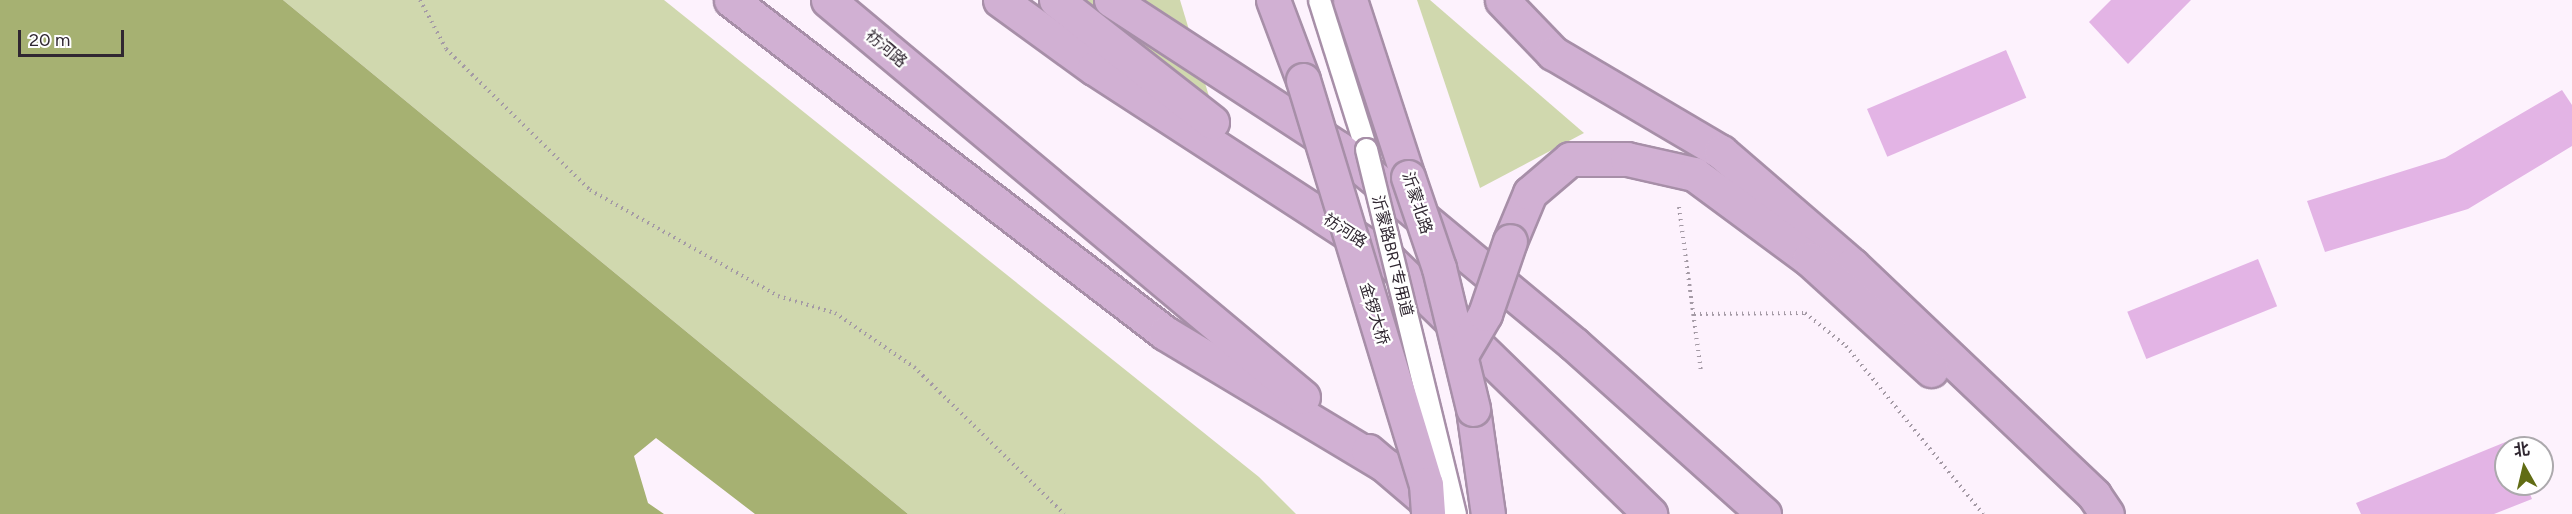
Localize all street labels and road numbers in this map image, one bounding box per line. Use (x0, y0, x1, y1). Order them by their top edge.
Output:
street label: 祊河路 (861, 26, 911, 72)
street label: 沂蒙北路 (1398, 170, 1436, 236)
street label: 沂蒙路BRT专用道 (1368, 193, 1416, 319)
street label: 祊河路 (1320, 210, 1370, 252)
street label: 金锣大桥 (1355, 281, 1393, 347)

